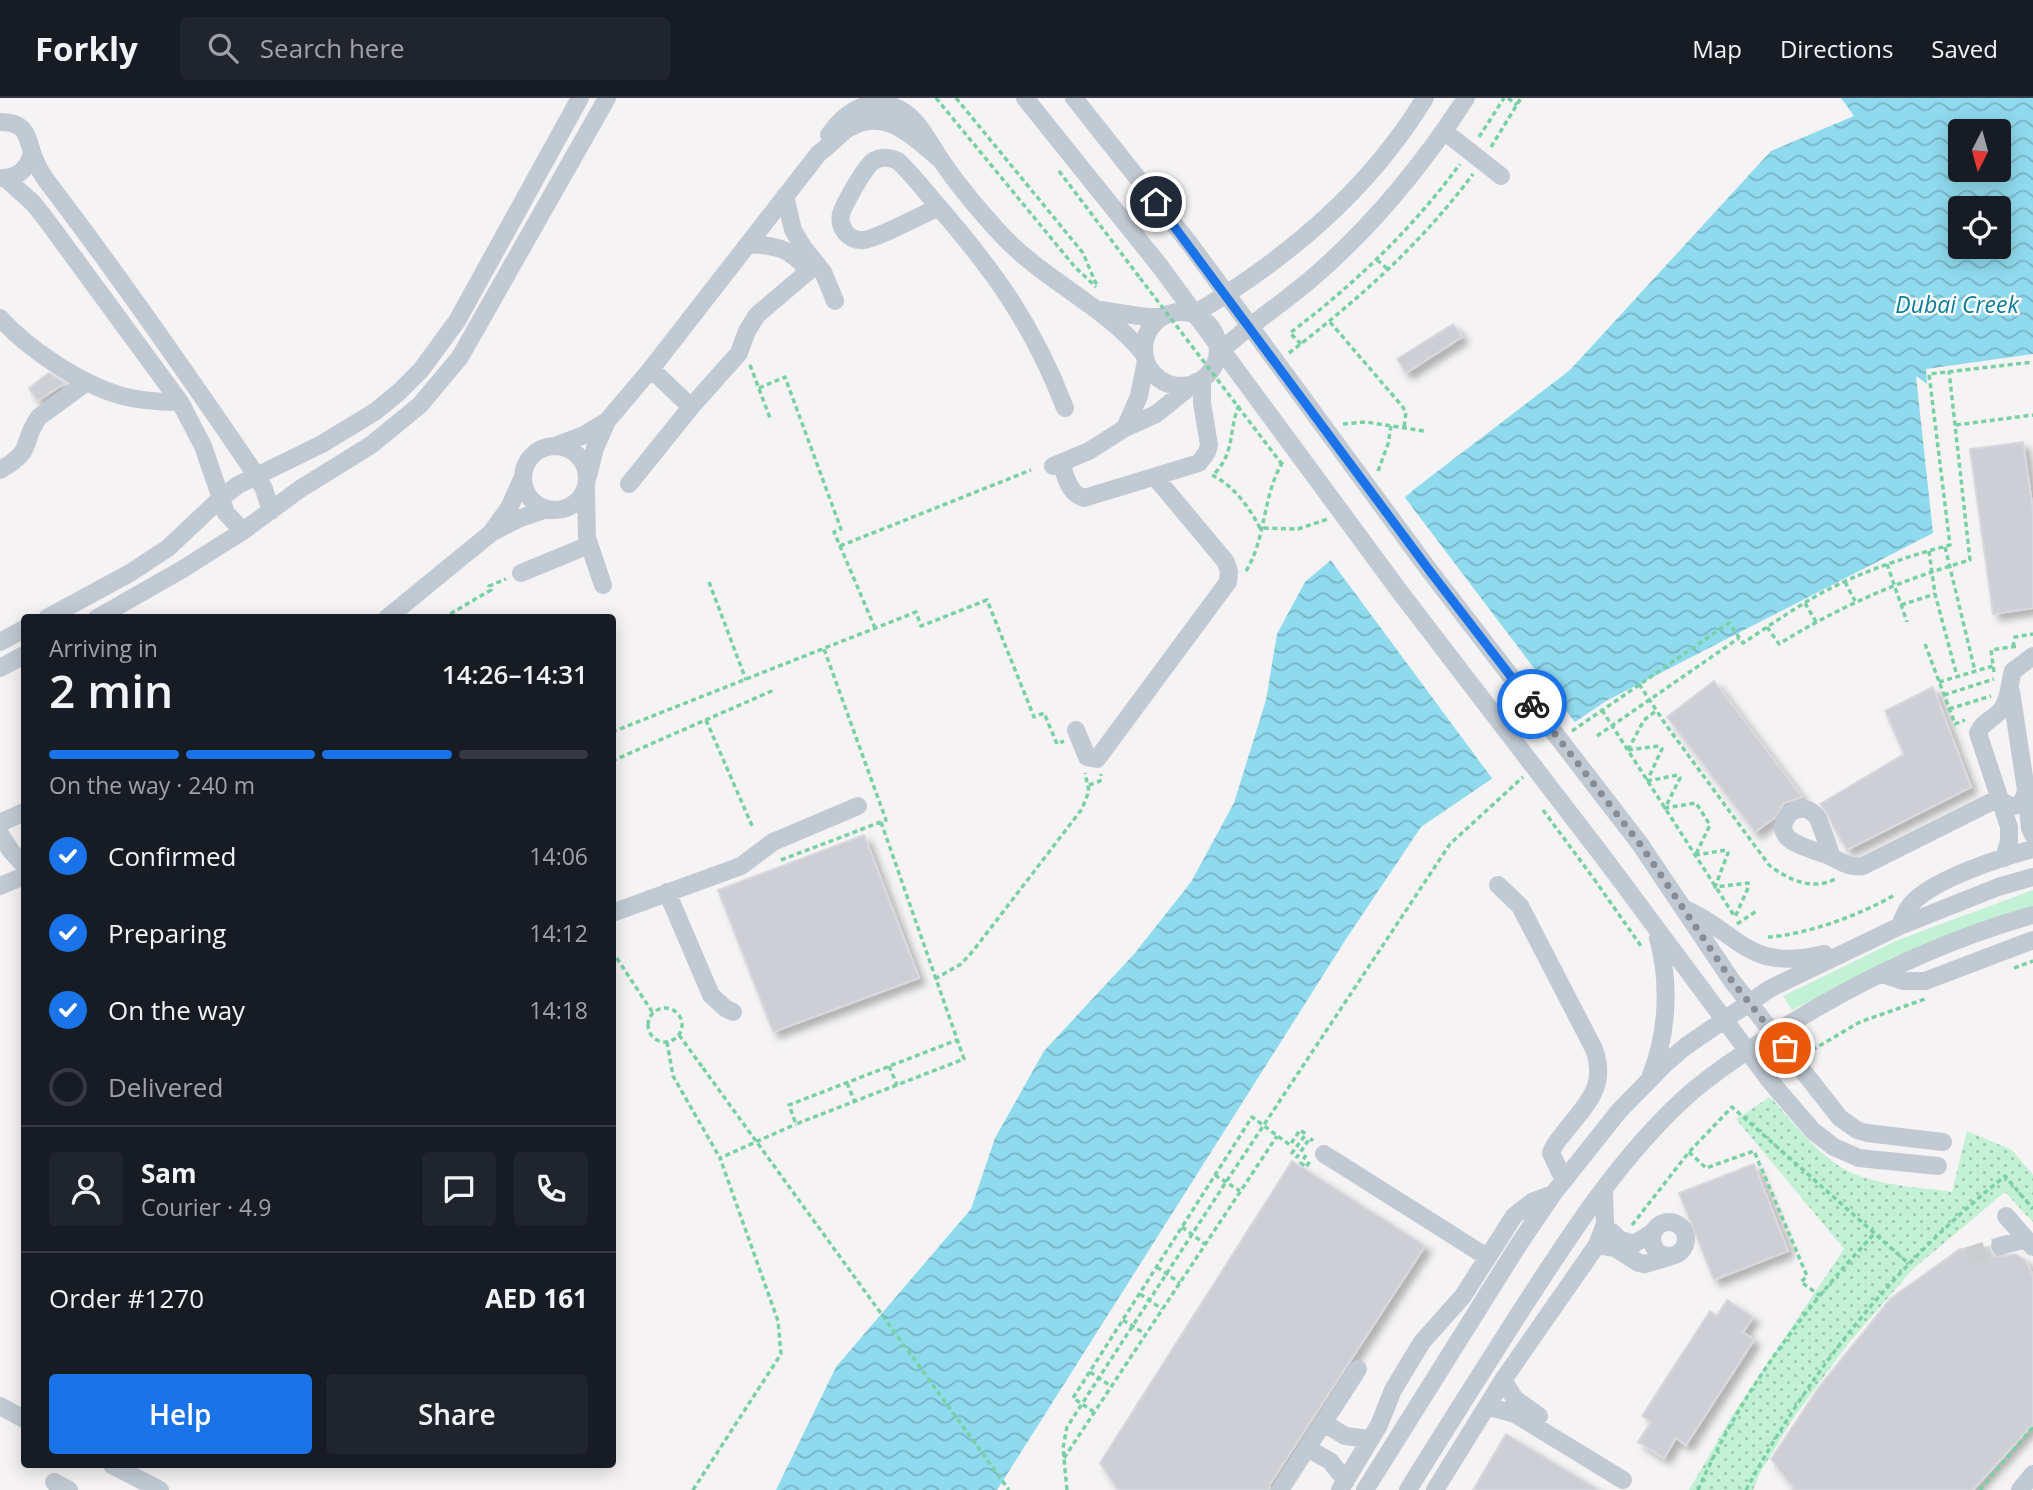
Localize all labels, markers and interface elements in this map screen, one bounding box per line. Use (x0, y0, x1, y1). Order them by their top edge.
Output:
search box (180, 17, 670, 80)
text: Forkly (35, 26, 138, 71)
icon: search (204, 29, 242, 67)
text: Search here (260, 30, 405, 66)
text: Map (1692, 32, 1742, 65)
text: Directions (1780, 32, 1893, 65)
text: Saved (1931, 32, 1998, 65)
north arrow (1948, 119, 2011, 182)
map controls (1948, 119, 2011, 259)
pin (1126, 172, 1186, 232)
icon: home (1137, 183, 1175, 221)
button: locate (1948, 196, 2011, 259)
water label: Dubai Creek (1895, 288, 2019, 320)
text: Arriving in (49, 632, 158, 664)
text: 14:26–14:31 (442, 656, 588, 692)
text: 2 min (49, 659, 173, 721)
courier (1497, 669, 1567, 739)
icon: bike (1513, 685, 1551, 723)
text: On the way · 240 m (49, 769, 255, 801)
icon: check (49, 837, 87, 875)
text: Confirmed (108, 838, 236, 874)
text: 14:06 (529, 840, 588, 872)
icon: check (49, 914, 87, 952)
text: Preparing (108, 915, 226, 951)
text: 14:12 (529, 917, 588, 949)
icon: check (49, 991, 87, 1029)
text: On the way (108, 992, 245, 1028)
text: 14:18 (529, 994, 588, 1026)
pin (1755, 1018, 1815, 1078)
icon: bag (1766, 1029, 1804, 1067)
text: Delivered (108, 1069, 223, 1105)
button: person (49, 1152, 123, 1226)
button: chat (422, 1152, 496, 1226)
button: phone (514, 1152, 588, 1226)
text: Sam (141, 1155, 197, 1191)
text: Courier · 4.9 (141, 1191, 271, 1223)
text: Order #1270 (49, 1280, 204, 1316)
text: AED 161 (485, 1280, 588, 1316)
button: Help (49, 1374, 312, 1454)
button: Share (326, 1374, 588, 1454)

